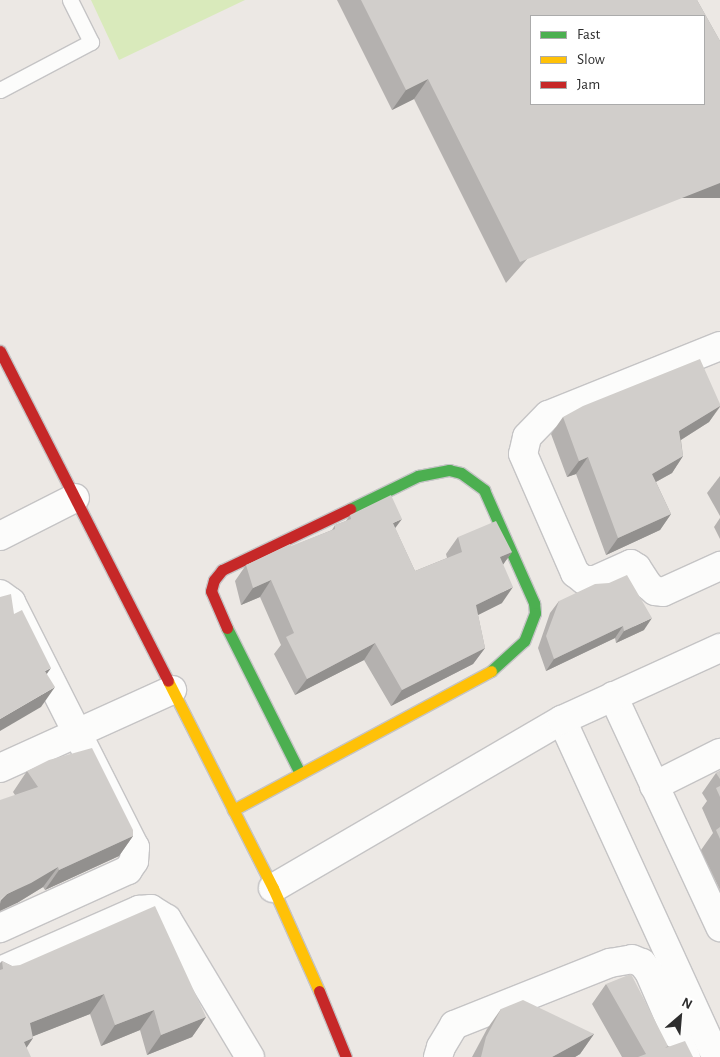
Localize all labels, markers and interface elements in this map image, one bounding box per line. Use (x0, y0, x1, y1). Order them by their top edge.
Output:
legend (530, 15, 705, 105)
text: Fast (577, 27, 600, 42)
text: Slow (577, 52, 605, 67)
text: Jam (577, 77, 600, 92)
north arrow (655, 992, 705, 1042)
text: N (679, 995, 694, 1012)

